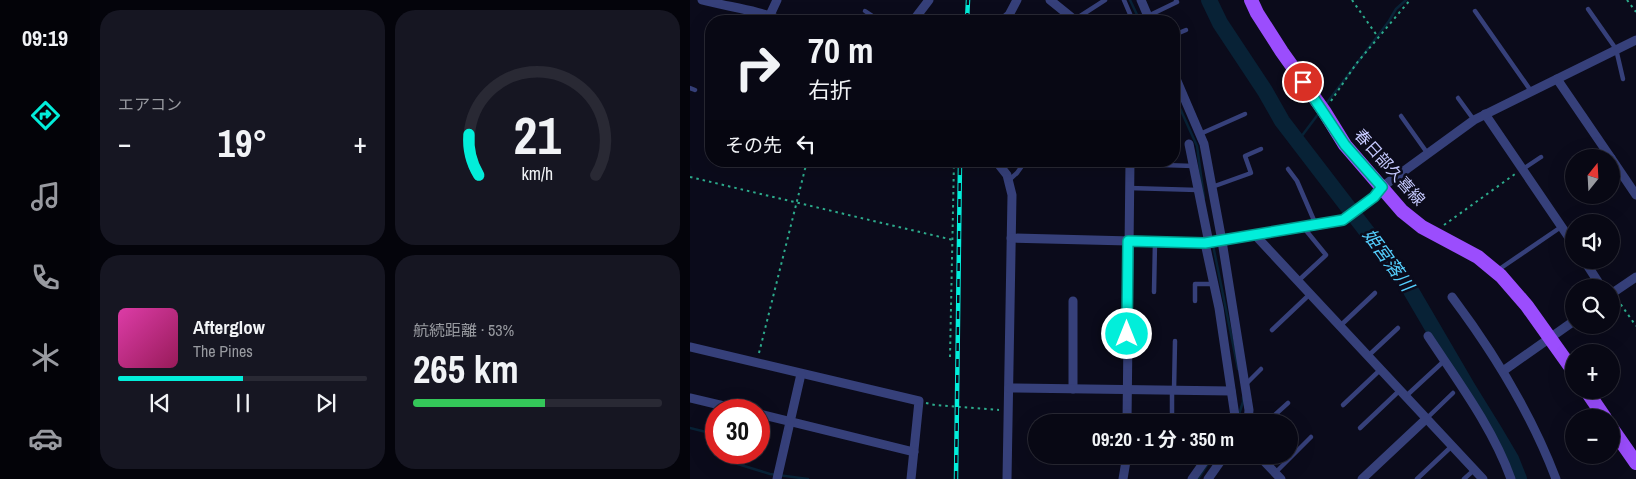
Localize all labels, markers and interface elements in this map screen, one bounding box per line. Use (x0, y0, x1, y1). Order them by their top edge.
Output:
text: 09:19 (22, 23, 68, 53)
text: 70 m (808, 27, 873, 74)
icon: right (725, 35, 790, 100)
pin (1282, 61, 1324, 103)
icon: arrive (1289, 68, 1317, 96)
text: 右折 (808, 75, 852, 105)
text: エアコン (118, 93, 182, 115)
icon: directions (28, 98, 63, 133)
text: 21 (514, 100, 561, 170)
text: 19° (218, 118, 267, 169)
text: − (118, 124, 131, 162)
text: + (354, 124, 367, 162)
street label: 春日部久喜線 (1350, 124, 1430, 210)
icon: left (792, 130, 820, 158)
text: その先 (725, 132, 782, 158)
north arrow (1565, 149, 1620, 204)
map controls (1565, 149, 1620, 464)
text: km/h (522, 162, 553, 186)
icon: music (28, 179, 63, 214)
button: sound (1565, 214, 1620, 269)
water label: 姫宮落川 (1357, 223, 1421, 298)
icon: phone (28, 260, 63, 295)
button: search (1565, 279, 1620, 334)
position arrow (1100, 307, 1152, 359)
text: Afterglow (193, 314, 265, 340)
text: 航続距離 · 53% (413, 319, 514, 341)
icon: climate (28, 340, 63, 375)
text: The Pines (193, 340, 253, 362)
text: 265 km (413, 344, 519, 395)
button: + (1565, 344, 1620, 399)
icon: previous (146, 389, 174, 417)
icon: pause (229, 389, 257, 417)
icon: next (312, 389, 340, 417)
speed limit sign: 30 (705, 399, 770, 464)
button: − (1565, 409, 1620, 464)
icon: car (28, 421, 63, 456)
text: 09:20 · 1 分 · 350 m (1092, 426, 1234, 452)

